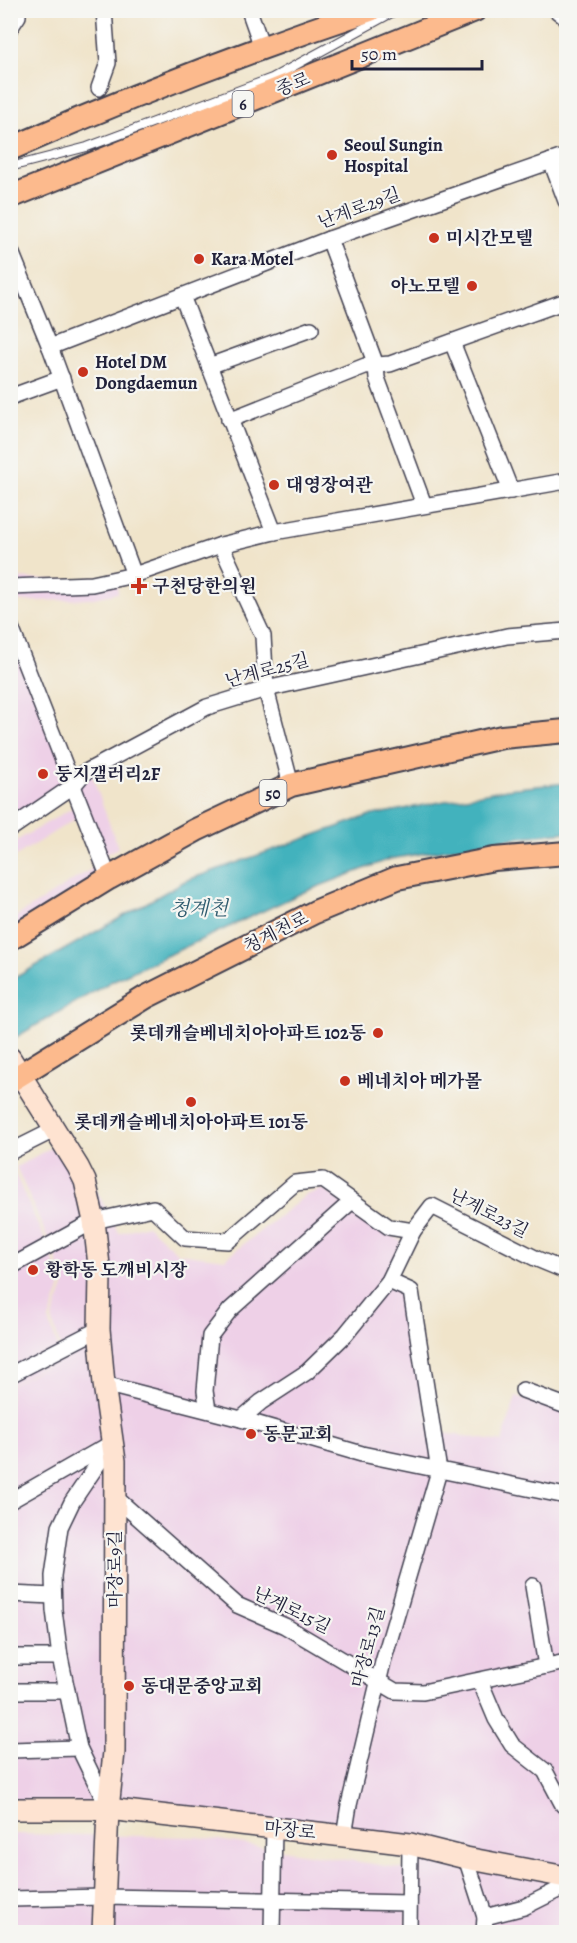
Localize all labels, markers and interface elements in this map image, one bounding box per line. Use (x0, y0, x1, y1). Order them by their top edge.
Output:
scale bar (352, 33, 482, 71)
text: 50 m (361, 42, 397, 66)
street label: 종로 (272, 66, 314, 102)
road number: 6 (232, 91, 254, 117)
place label: Seoul Sungin Hospital (344, 133, 443, 178)
marker: Seoul Sungin Hospital (325, 148, 339, 162)
street label: 난계로29길 (314, 182, 404, 234)
place label: 미시간모텔 (446, 226, 533, 250)
marker: 미시간모텔 (427, 231, 441, 245)
place label: Kara Motel (211, 247, 294, 271)
marker: Kara Motel (192, 252, 206, 266)
place label: 아노모텔 (390, 274, 460, 298)
marker: 아노모텔 (465, 279, 479, 293)
place label: Hotel DM Dongdaemun (95, 350, 198, 395)
marker: Hotel DM Dongdaemun (76, 365, 90, 379)
place label: 대영장여관 (286, 473, 374, 497)
marker: 대영장여관 (267, 478, 281, 492)
place label: 구천당한의원 (152, 574, 256, 598)
marker: 구천당한의원 (130, 577, 148, 595)
street label: 난계로25길 (222, 647, 312, 693)
place label: 둥지갤러리2F (55, 762, 161, 786)
marker: 둥지갤러리2F (36, 767, 50, 781)
road number: 50 (260, 780, 286, 806)
water label: 청계천 (170, 895, 230, 922)
street label: 청계천로 (240, 906, 312, 958)
place label: 롯데캐슬베네치아아파트 102동 (130, 1021, 367, 1045)
marker: 롯데캐슬베네치아아파트 102동 (371, 1026, 385, 1040)
place label: 베네치아 메가몰 (357, 1069, 482, 1093)
marker: 베네치아 메가몰 (338, 1074, 352, 1088)
marker: 롯데캐슬베네치아아파트 101동 (184, 1095, 198, 1109)
place label: 롯데캐슬베네치아아파트 101동 (74, 1110, 308, 1134)
street label: 난계로23길 (445, 1183, 533, 1243)
place label: 황학동 도깨비시장 (45, 1258, 188, 1282)
marker: 황학동 도깨비시장 (26, 1263, 40, 1277)
place label: 동문교회 (263, 1422, 333, 1446)
marker: 동문교회 (244, 1427, 258, 1441)
street label: 마장로9길 (103, 1530, 127, 1608)
street label: 난계로15길 (249, 1581, 335, 1639)
street label: 마장로13길 (346, 1604, 390, 1690)
place label: 동대문중앙교회 (141, 1674, 263, 1698)
marker: 동대문중앙교회 (122, 1679, 136, 1693)
street label: 마장로 (263, 1815, 317, 1845)

